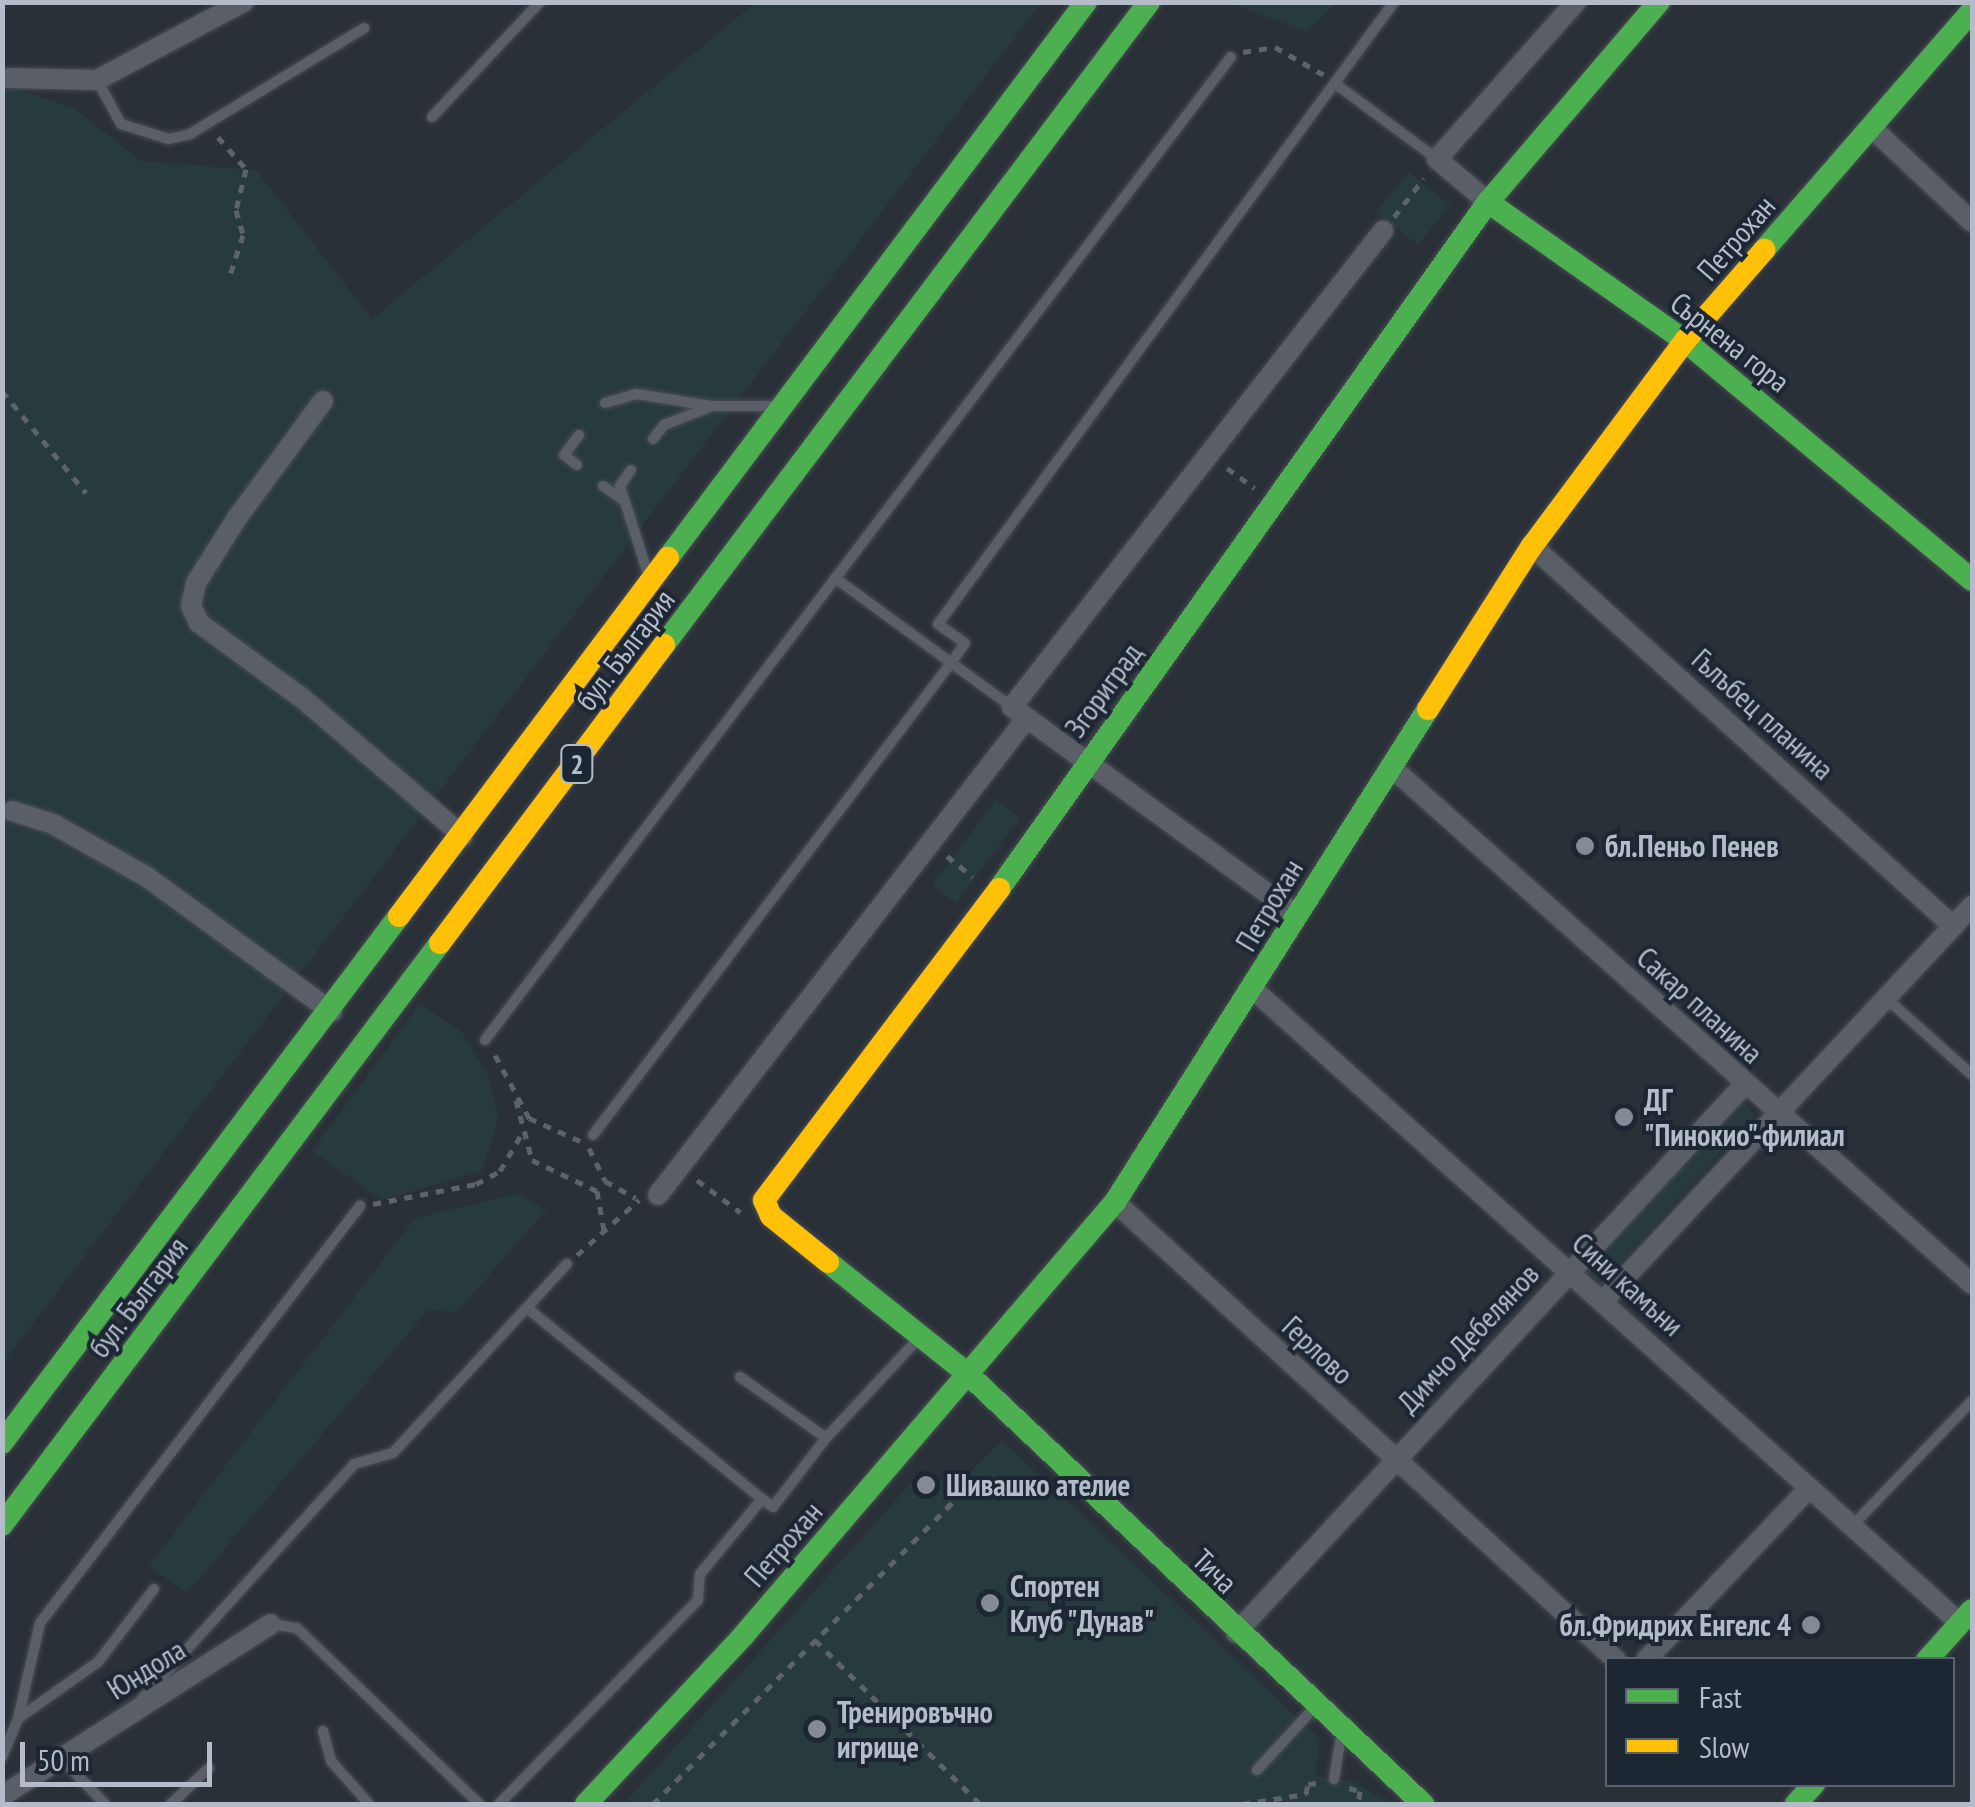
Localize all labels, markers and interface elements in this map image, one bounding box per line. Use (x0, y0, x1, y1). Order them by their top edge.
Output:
street label: Петрохан (1689, 188, 1783, 288)
street label: Сърнена гора (1663, 284, 1797, 400)
street label: бул. България (567, 582, 683, 718)
street label: Згориград (1057, 636, 1149, 744)
street label: Гълъбец планина (1685, 641, 1841, 787)
road number: 2 (560, 741, 594, 787)
place label: бл.Пеньо Пенев (1605, 828, 1779, 864)
marker: бл.Пеньо Пенев (1574, 835, 1596, 857)
street label: Петрохан (1228, 853, 1310, 957)
street label: Сакар планина (1630, 939, 1770, 1071)
place label: ДГ "Пинокио"-филиал (1644, 1082, 1845, 1152)
marker: ДГ "Пинокио"-филиал (1613, 1106, 1635, 1128)
street label: Сини камъни (1565, 1225, 1691, 1343)
street label: бул. България (80, 1229, 196, 1365)
street label: Димчо Дебелянов (1390, 1256, 1546, 1420)
street label: Герлово (1275, 1308, 1361, 1392)
place label: Шивашко ателие (946, 1467, 1130, 1503)
marker: Шивашко ателие (915, 1474, 937, 1496)
street label: Петрохан (736, 1494, 830, 1594)
street label: Тича (1185, 1541, 1245, 1601)
place label: Спортен Клуб "Дунав" (1010, 1568, 1156, 1638)
marker: Спортен Клуб "Дунав" (979, 1592, 1001, 1614)
place label: бл.Фридрих Енгелс 4 (1559, 1607, 1791, 1643)
marker: бл.Фридрих Енгелс 4 (1800, 1614, 1822, 1636)
street label: Юндола (100, 1631, 192, 1707)
legend (1605, 1657, 1955, 1787)
text: Fast (1699, 1677, 1742, 1716)
place label: Тренировъчно игрище (837, 1694, 993, 1764)
marker: Тренировъчно игрище (806, 1718, 828, 1740)
scale bar (25, 1722, 218, 1784)
text: Slow (1699, 1727, 1749, 1766)
text: 50 m (37, 1740, 90, 1779)

